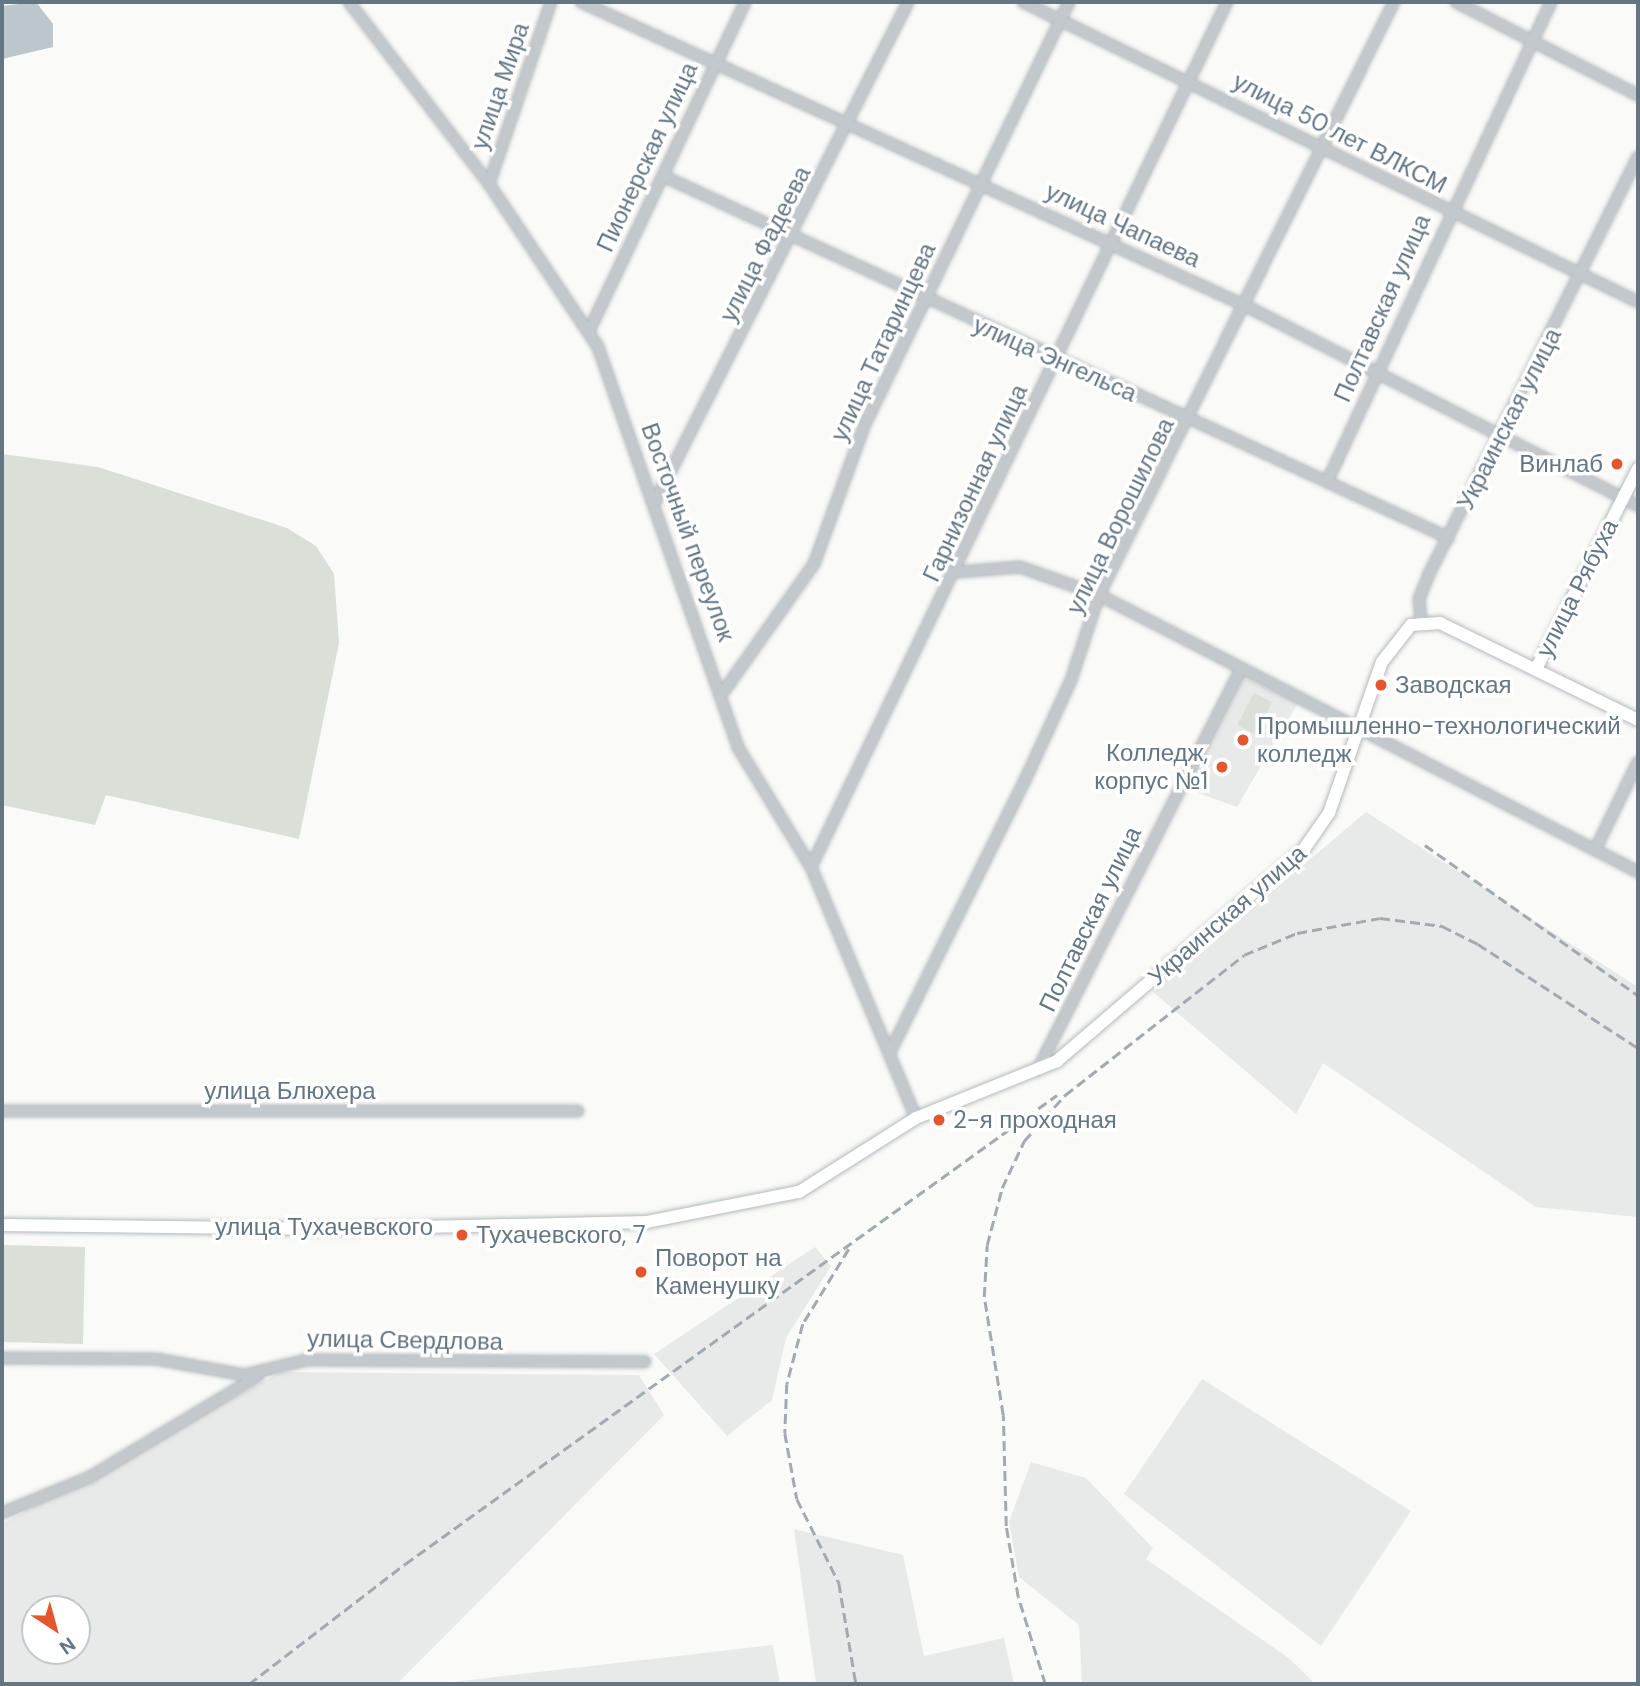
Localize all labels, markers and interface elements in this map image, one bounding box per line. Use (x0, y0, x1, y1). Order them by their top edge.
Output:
street label: улица Мира (465, 19, 535, 153)
street label: Пионерская улица (590, 58, 704, 256)
street label: улица 50 лет ВЛКСМ (1228, 67, 1452, 199)
street label: улица Фадеева (713, 162, 817, 326)
street label: улица Чапаева (1041, 177, 1205, 273)
street label: Полтавская улица (1328, 210, 1436, 406)
street label: улица Татаринцева (824, 238, 942, 446)
street label: улица Энгельса (969, 310, 1141, 408)
street label: Украинская улица (1451, 323, 1567, 515)
street label: Гарнизонная улица (917, 380, 1033, 586)
street label: улица Ворошилова (1060, 413, 1180, 619)
street label: Восточный переулок (635, 419, 741, 645)
place label: Винлаб (1519, 450, 1603, 478)
marker: Винлаб (1609, 456, 1625, 472)
street label: улица Рябуха (1530, 514, 1624, 662)
place label: Заводская (1395, 671, 1512, 699)
marker: Заводская (1373, 677, 1389, 693)
place label: Промышленно-технологический колледж (1257, 712, 1621, 768)
marker: Промышленно-технологический колледж (1235, 732, 1251, 748)
place label: Колледж, корпус №1 (1094, 739, 1208, 795)
marker: Колледж, корпус №1 (1214, 759, 1230, 775)
street label: Полтавская улица (1033, 822, 1147, 1016)
street label: Украинская улица (1142, 839, 1312, 991)
street label: улица Блюхера (204, 1077, 376, 1105)
place label: 2-я проходная (953, 1106, 1117, 1134)
marker: 2-я проходная (931, 1112, 947, 1128)
street label: улица Тухачевского (215, 1213, 433, 1241)
place label: Тухачевского, 7 (476, 1221, 645, 1249)
marker: Тухачевского, 7 (454, 1227, 470, 1243)
place label: Поворот на Каменушку (655, 1244, 782, 1300)
marker: Поворот на Каменушку (633, 1264, 649, 1280)
street label: улица Свердлова (307, 1324, 503, 1356)
north arrow (21, 1595, 91, 1665)
text: N (55, 1632, 80, 1660)

